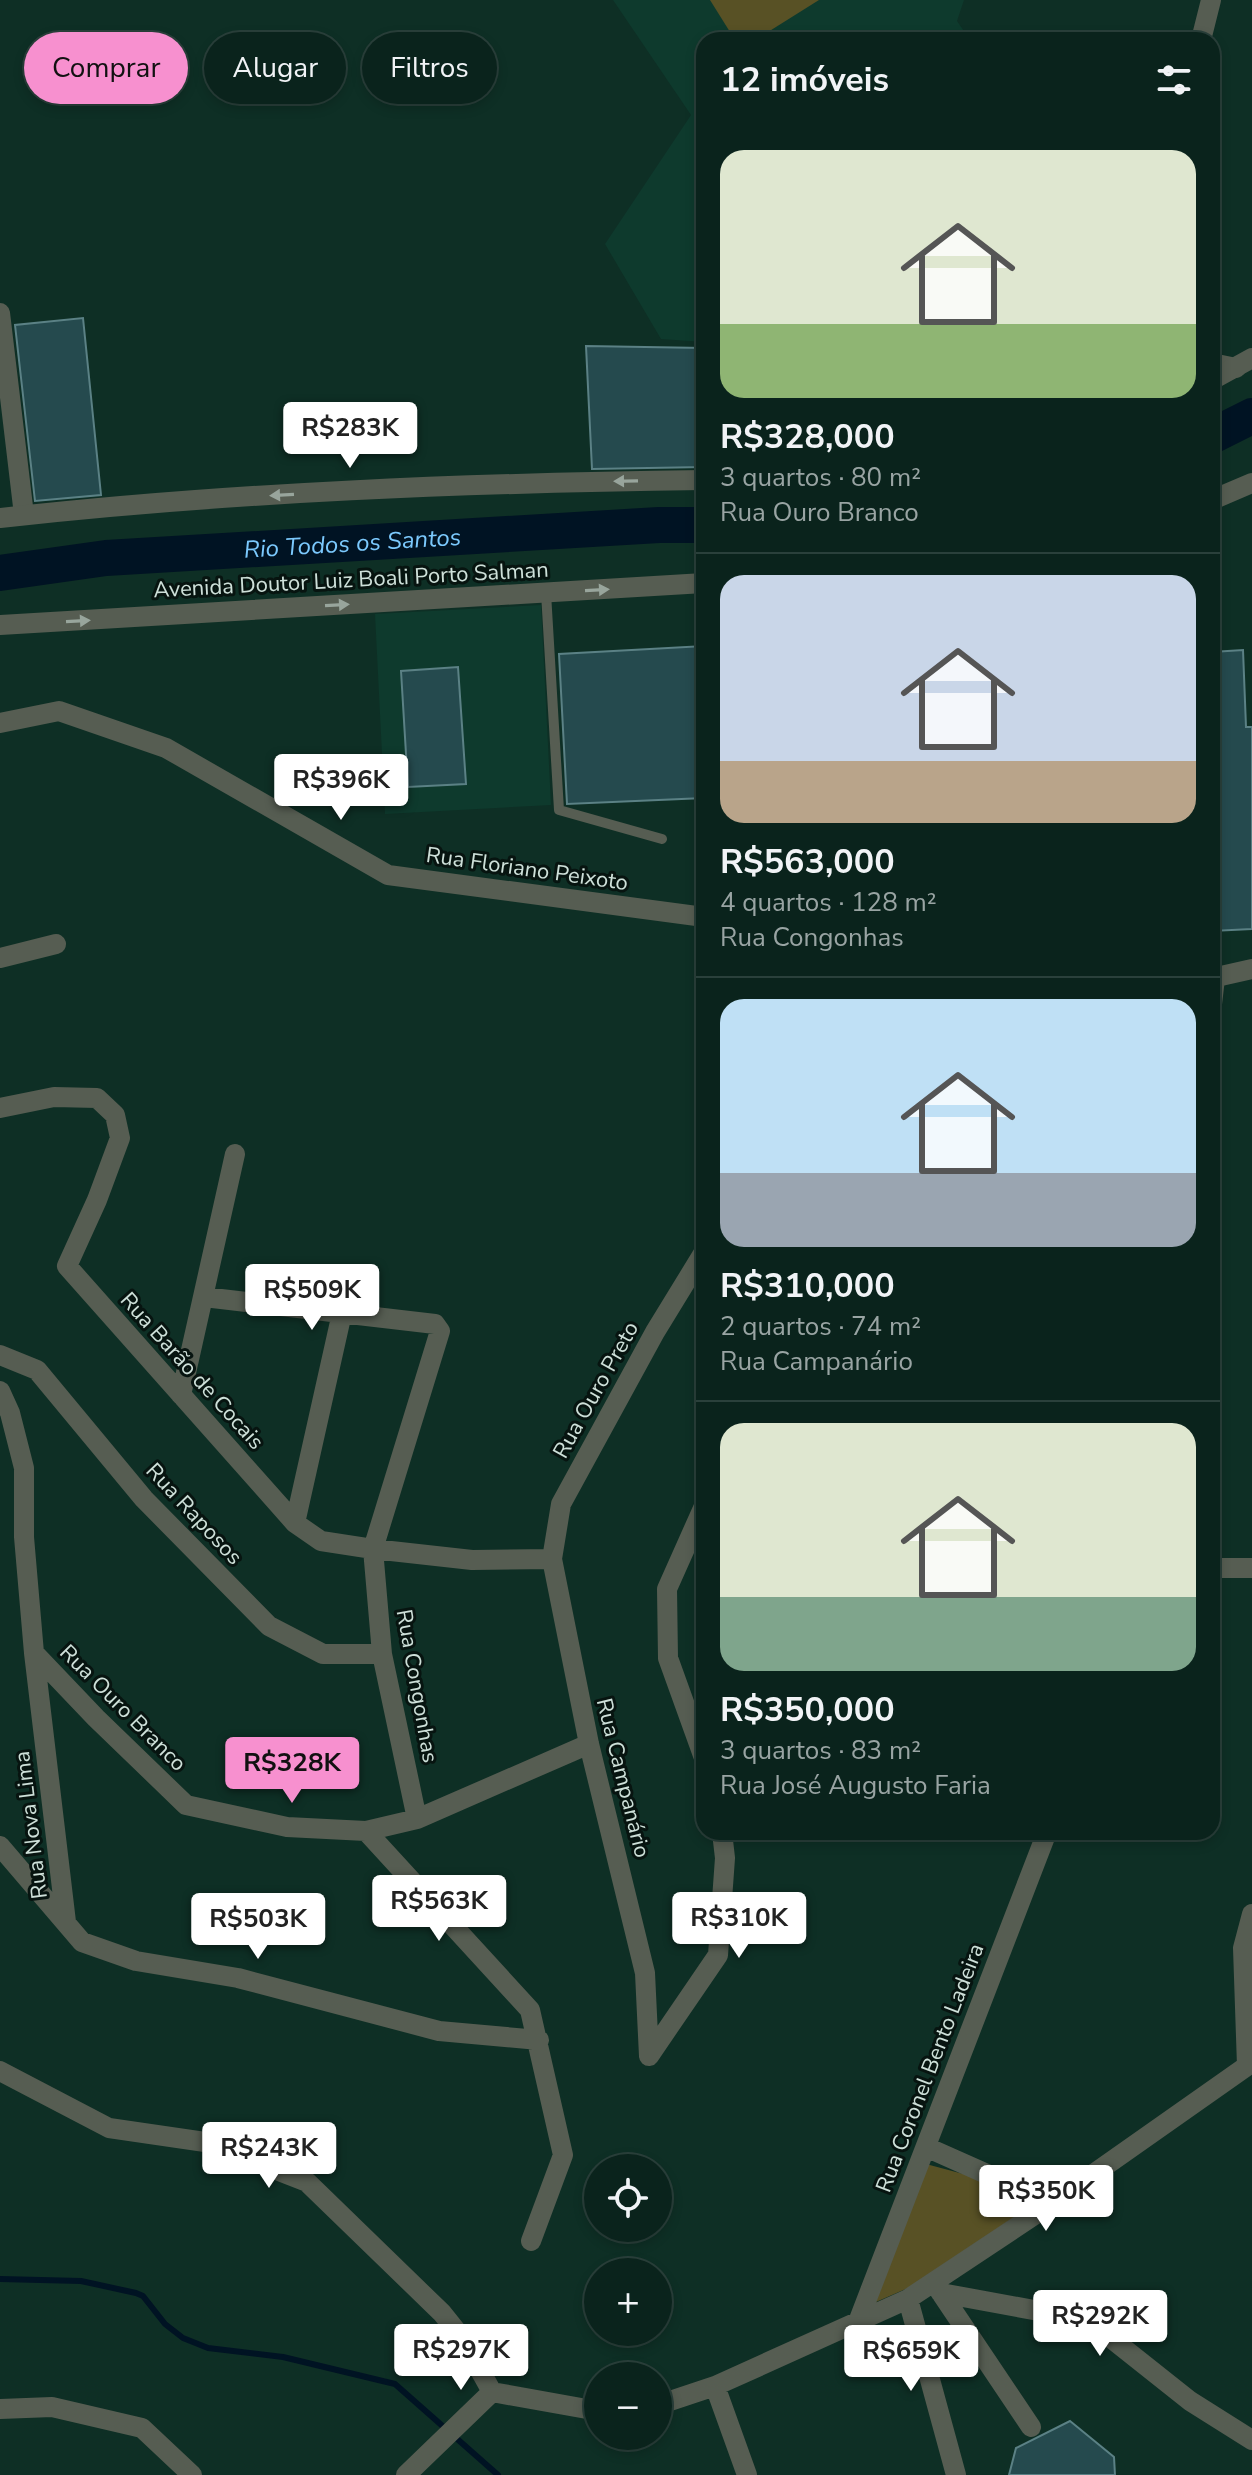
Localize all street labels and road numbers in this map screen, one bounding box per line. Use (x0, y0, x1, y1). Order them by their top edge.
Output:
street label: Avenida Doutor Luiz Boali Porto Salman (153, 555, 549, 605)
street label: Rua Floriano Peixoto (424, 840, 630, 898)
street label: Rua Barão de Cocais (113, 1286, 271, 1456)
street label: Rua Ouro Preto (546, 1316, 646, 1464)
street label: Rua Raposos (139, 1457, 249, 1571)
street label: Rua Congonhas (389, 1607, 445, 1765)
street label: Rua Ouro Branco (53, 1638, 193, 1778)
street label: Rua Campanário (589, 1695, 657, 1861)
street label: Rua Nova Lima (7, 1749, 55, 1901)
street label: Rua Coronel Bento Ladeira (869, 1939, 991, 2197)

